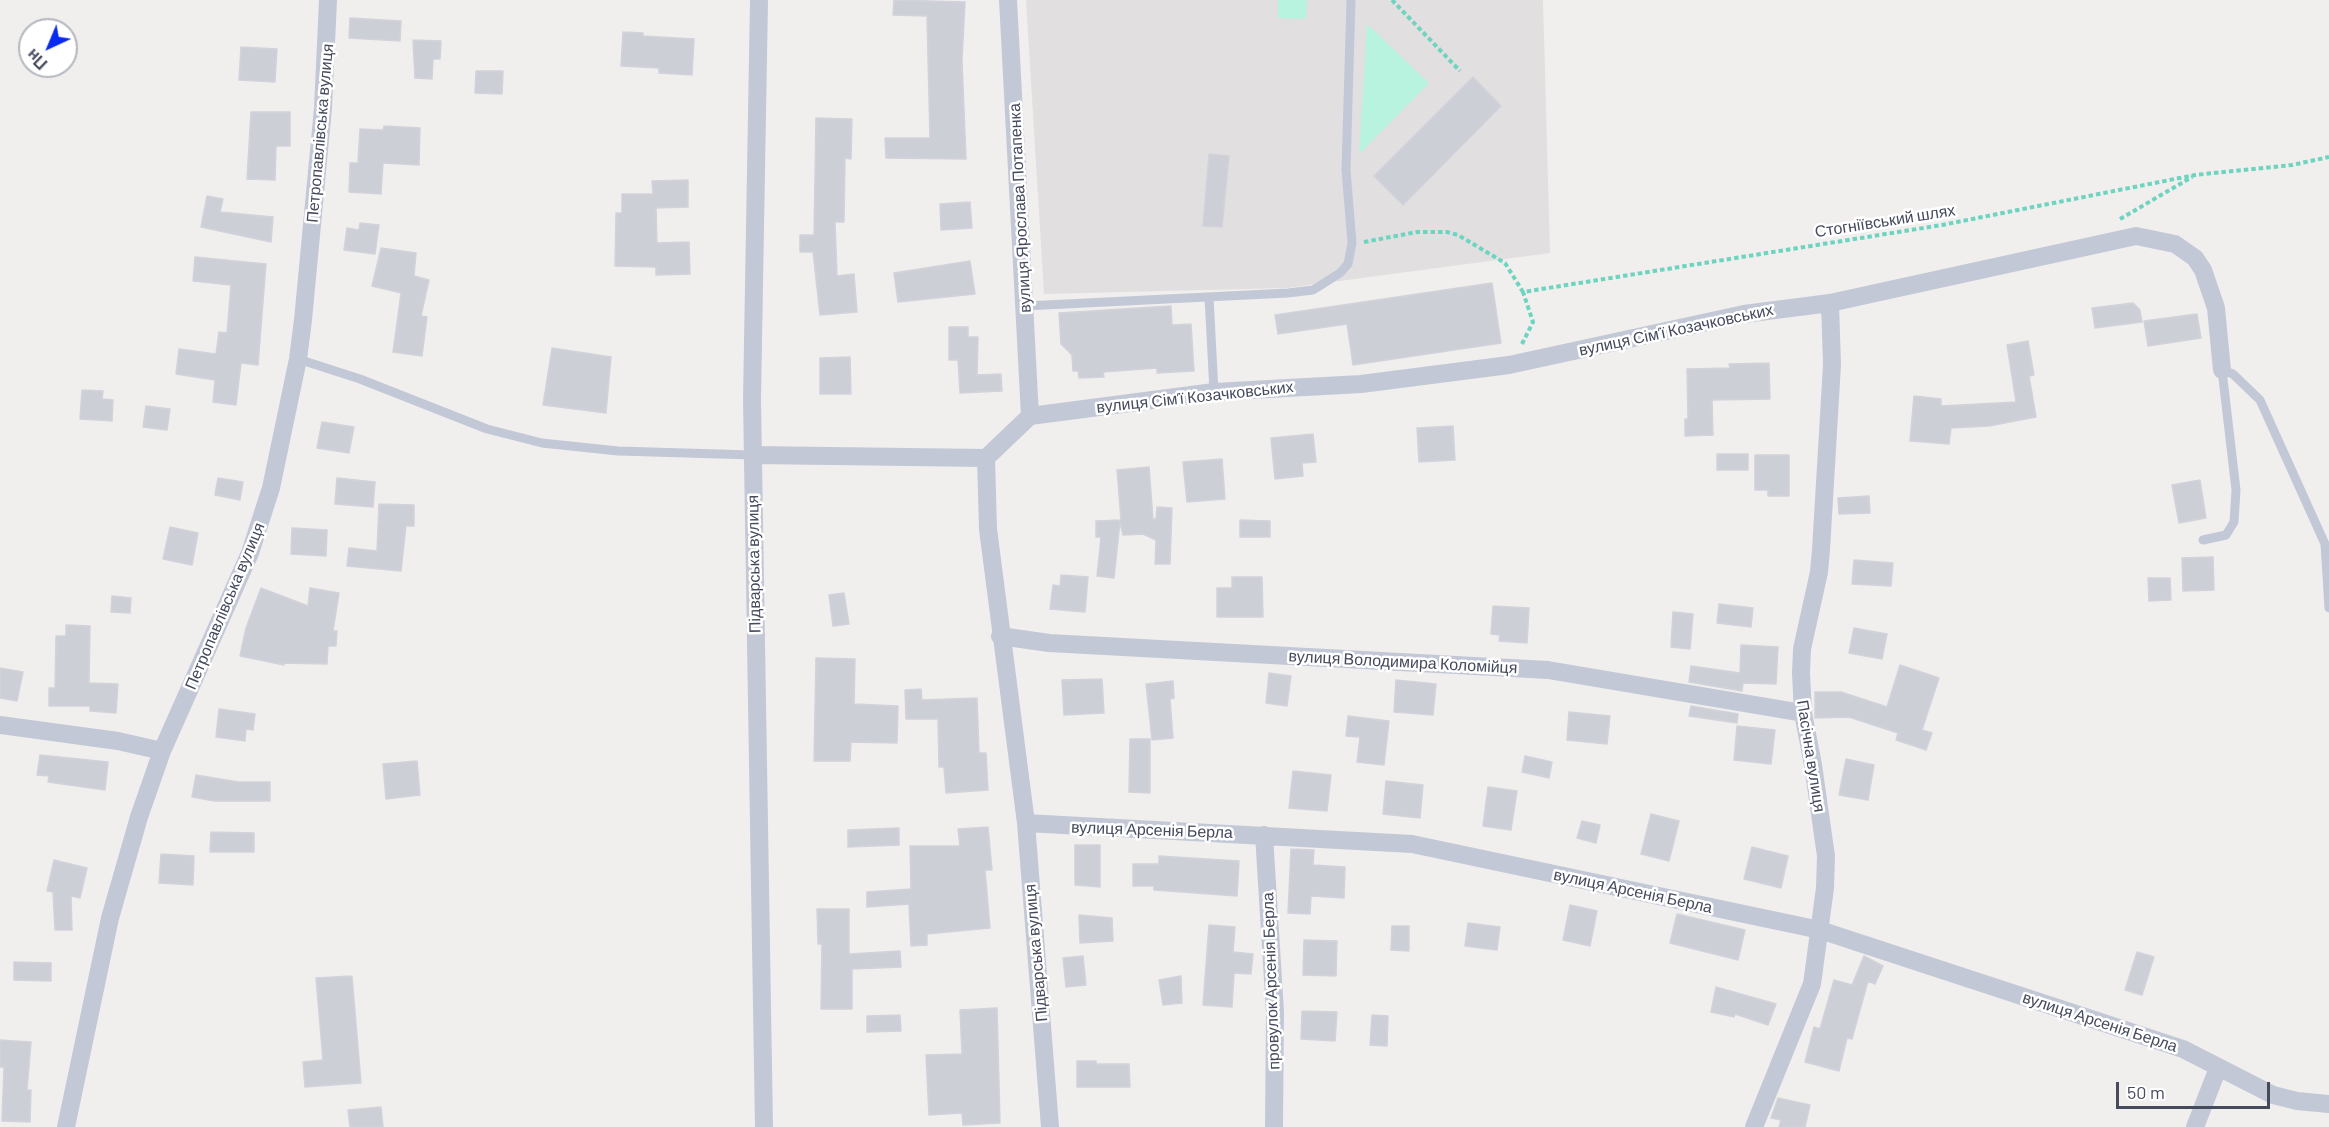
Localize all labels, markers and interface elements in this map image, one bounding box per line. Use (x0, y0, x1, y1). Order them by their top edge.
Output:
north arrow (18, 18, 78, 78)
street label: Петропавлівська вулиця (303, 43, 337, 223)
text: Пн (22, 46, 51, 74)
street label: вулиця Ярослава Потапенка (1005, 103, 1035, 313)
street label: Стогніївський шлях (1813, 200, 1957, 242)
street label: вулиця Сімʼї Козачковських (1577, 300, 1775, 360)
street label: вулиця Сімʼї Козачковських (1096, 377, 1294, 417)
street label: Підварська вулиця (743, 495, 765, 633)
street label: Петропавлівська вулиця (181, 520, 269, 692)
street label: вулиця Володимира Коломійця (1288, 646, 1518, 678)
street label: Пасічна вулиця (1793, 699, 1829, 813)
street label: вулиця Арсенія Берла (1071, 818, 1233, 842)
street label: вулиця Арсенія Берла (1552, 865, 1714, 917)
street label: Підварська вулиця (1020, 883, 1052, 1023)
street label: провулок Арсенія Берла (1258, 892, 1284, 1070)
street label: вулиця Арсенія Берла (2020, 988, 2180, 1056)
scale bar (2119, 1070, 2274, 1108)
text: 50 m (2127, 1081, 2165, 1103)

